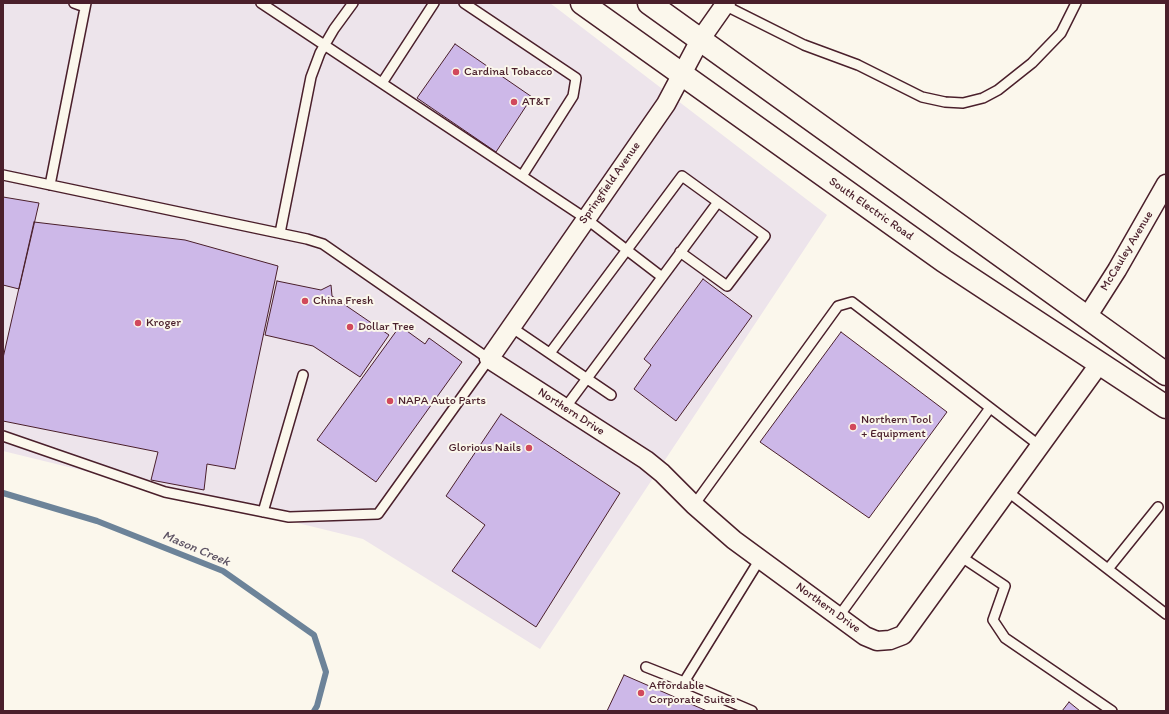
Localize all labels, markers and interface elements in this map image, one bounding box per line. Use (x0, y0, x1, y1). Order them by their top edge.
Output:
place label: Cardinal Tobacco (464, 65, 552, 79)
marker: Cardinal Tobacco (451, 67, 461, 77)
place label: AT&T (522, 95, 550, 109)
marker: AT&T (509, 97, 519, 107)
street label: Springfield Avenue (576, 139, 644, 227)
street label: South Electric Road (826, 174, 916, 244)
street label: McCauley Avenue (1097, 208, 1157, 294)
place label: China Fresh (313, 294, 374, 308)
marker: China Fresh (300, 296, 310, 306)
place label: Kroger (146, 316, 181, 330)
marker: Kroger (133, 318, 143, 328)
place label: Dollar Tree (358, 320, 414, 334)
marker: Dollar Tree (345, 322, 355, 332)
street label: Northern Drive (535, 385, 607, 439)
place label: NAPA Auto Parts (398, 394, 486, 408)
marker: NAPA Auto Parts (385, 396, 395, 406)
place label: Northern Tool + Equipment (861, 413, 932, 441)
marker: Northern Tool + Equipment (848, 422, 858, 432)
place label: Glorious Nails (449, 441, 521, 455)
marker: Glorious Nails (524, 443, 534, 453)
water label: Mason Creek (160, 528, 232, 570)
street label: Northern Drive (793, 580, 863, 636)
place label: Affordable Corporate Suites (649, 679, 736, 707)
marker: Affordable Corporate Suites (636, 688, 646, 698)

